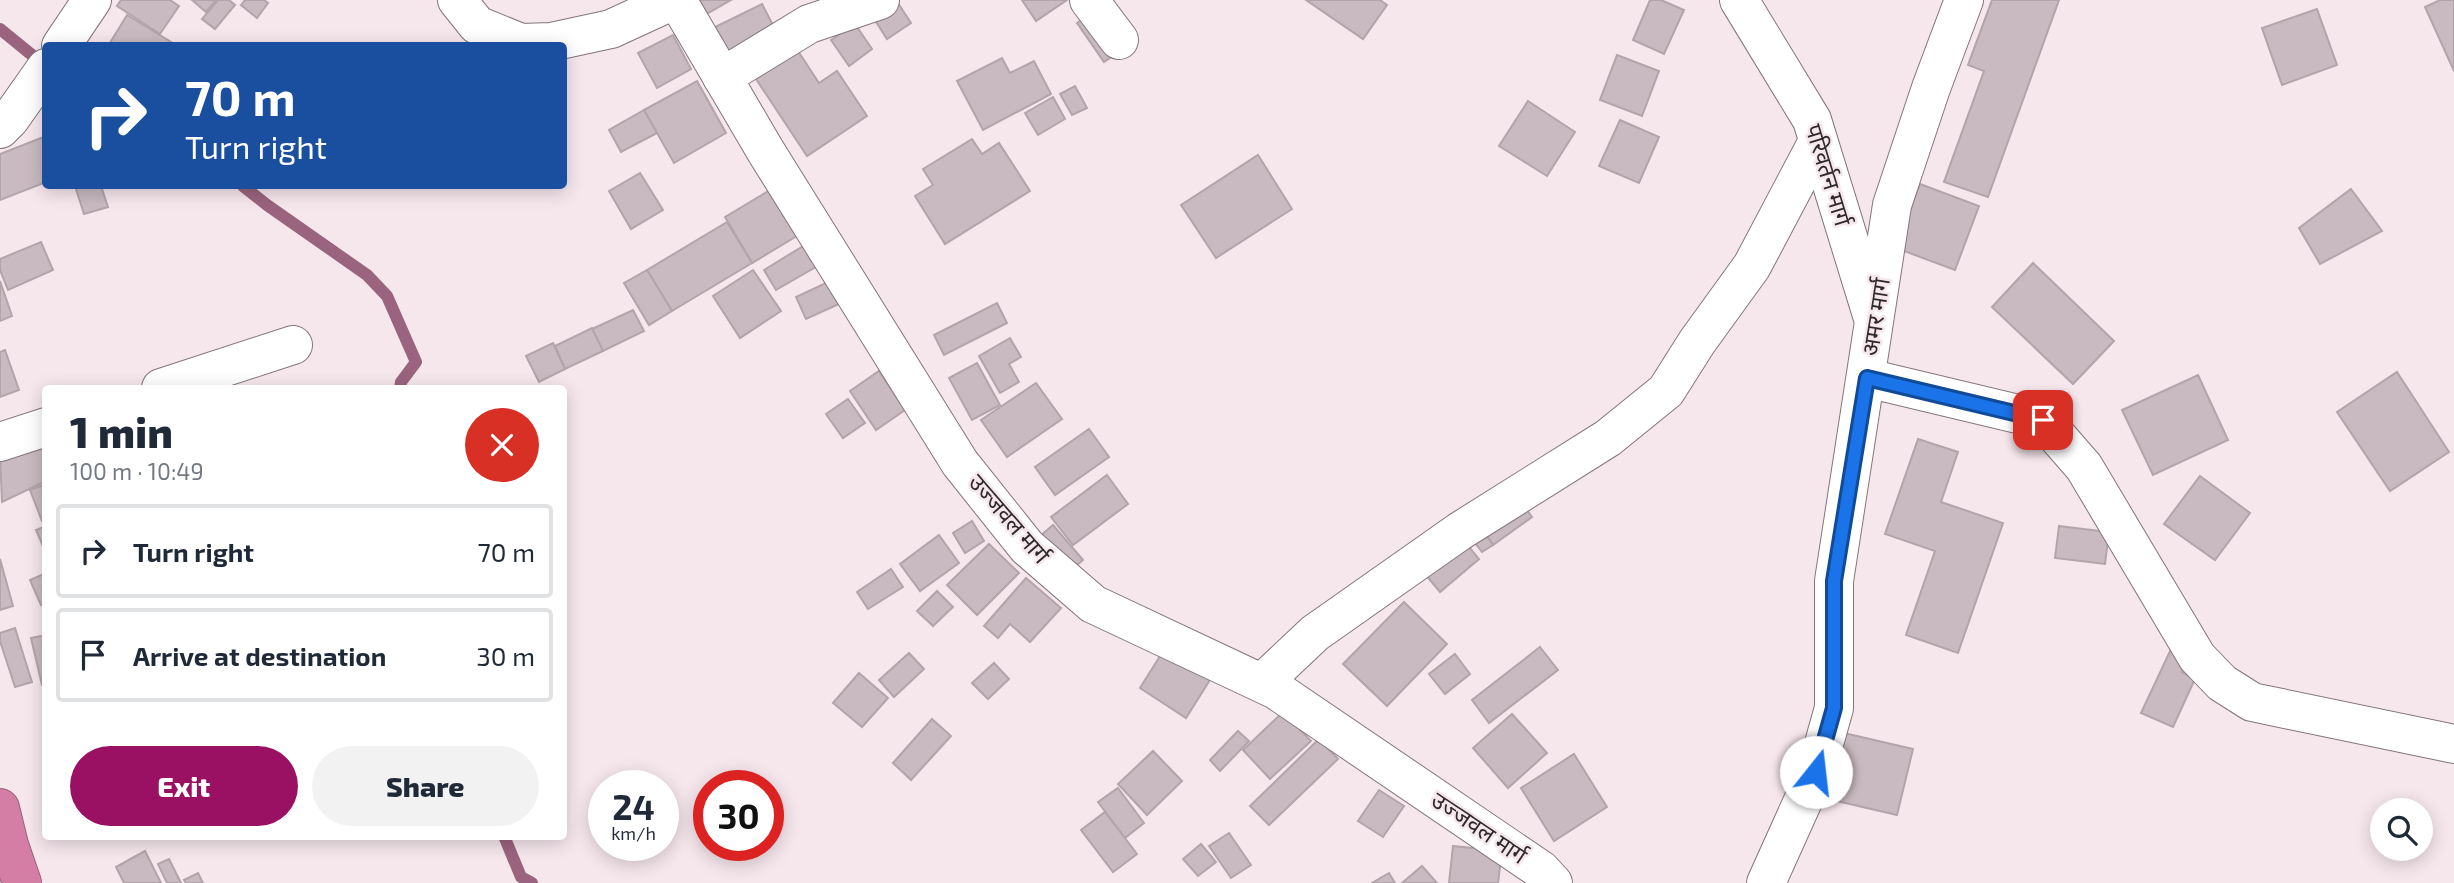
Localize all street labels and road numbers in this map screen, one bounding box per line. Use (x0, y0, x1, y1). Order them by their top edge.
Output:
street label: परिवर्तन मार्ग (1800, 120, 1858, 230)
street label: अमर मार्ग (1855, 275, 1895, 358)
street label: उज्जवल मार्ग (963, 468, 1057, 569)
street label: उज्जवल मार्ग (1427, 785, 1533, 870)

